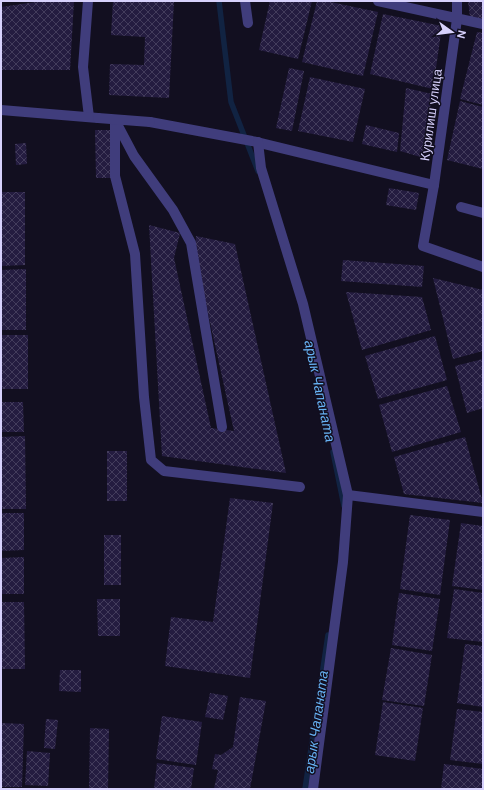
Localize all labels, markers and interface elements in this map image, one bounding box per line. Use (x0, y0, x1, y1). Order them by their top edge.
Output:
north arrow (432, 12, 472, 52)
text: N (454, 29, 469, 40)
street label: Курилиш улица (416, 67, 446, 162)
water label: арык Чапаната (300, 338, 340, 444)
water label: арык Чапаната (300, 669, 332, 775)

